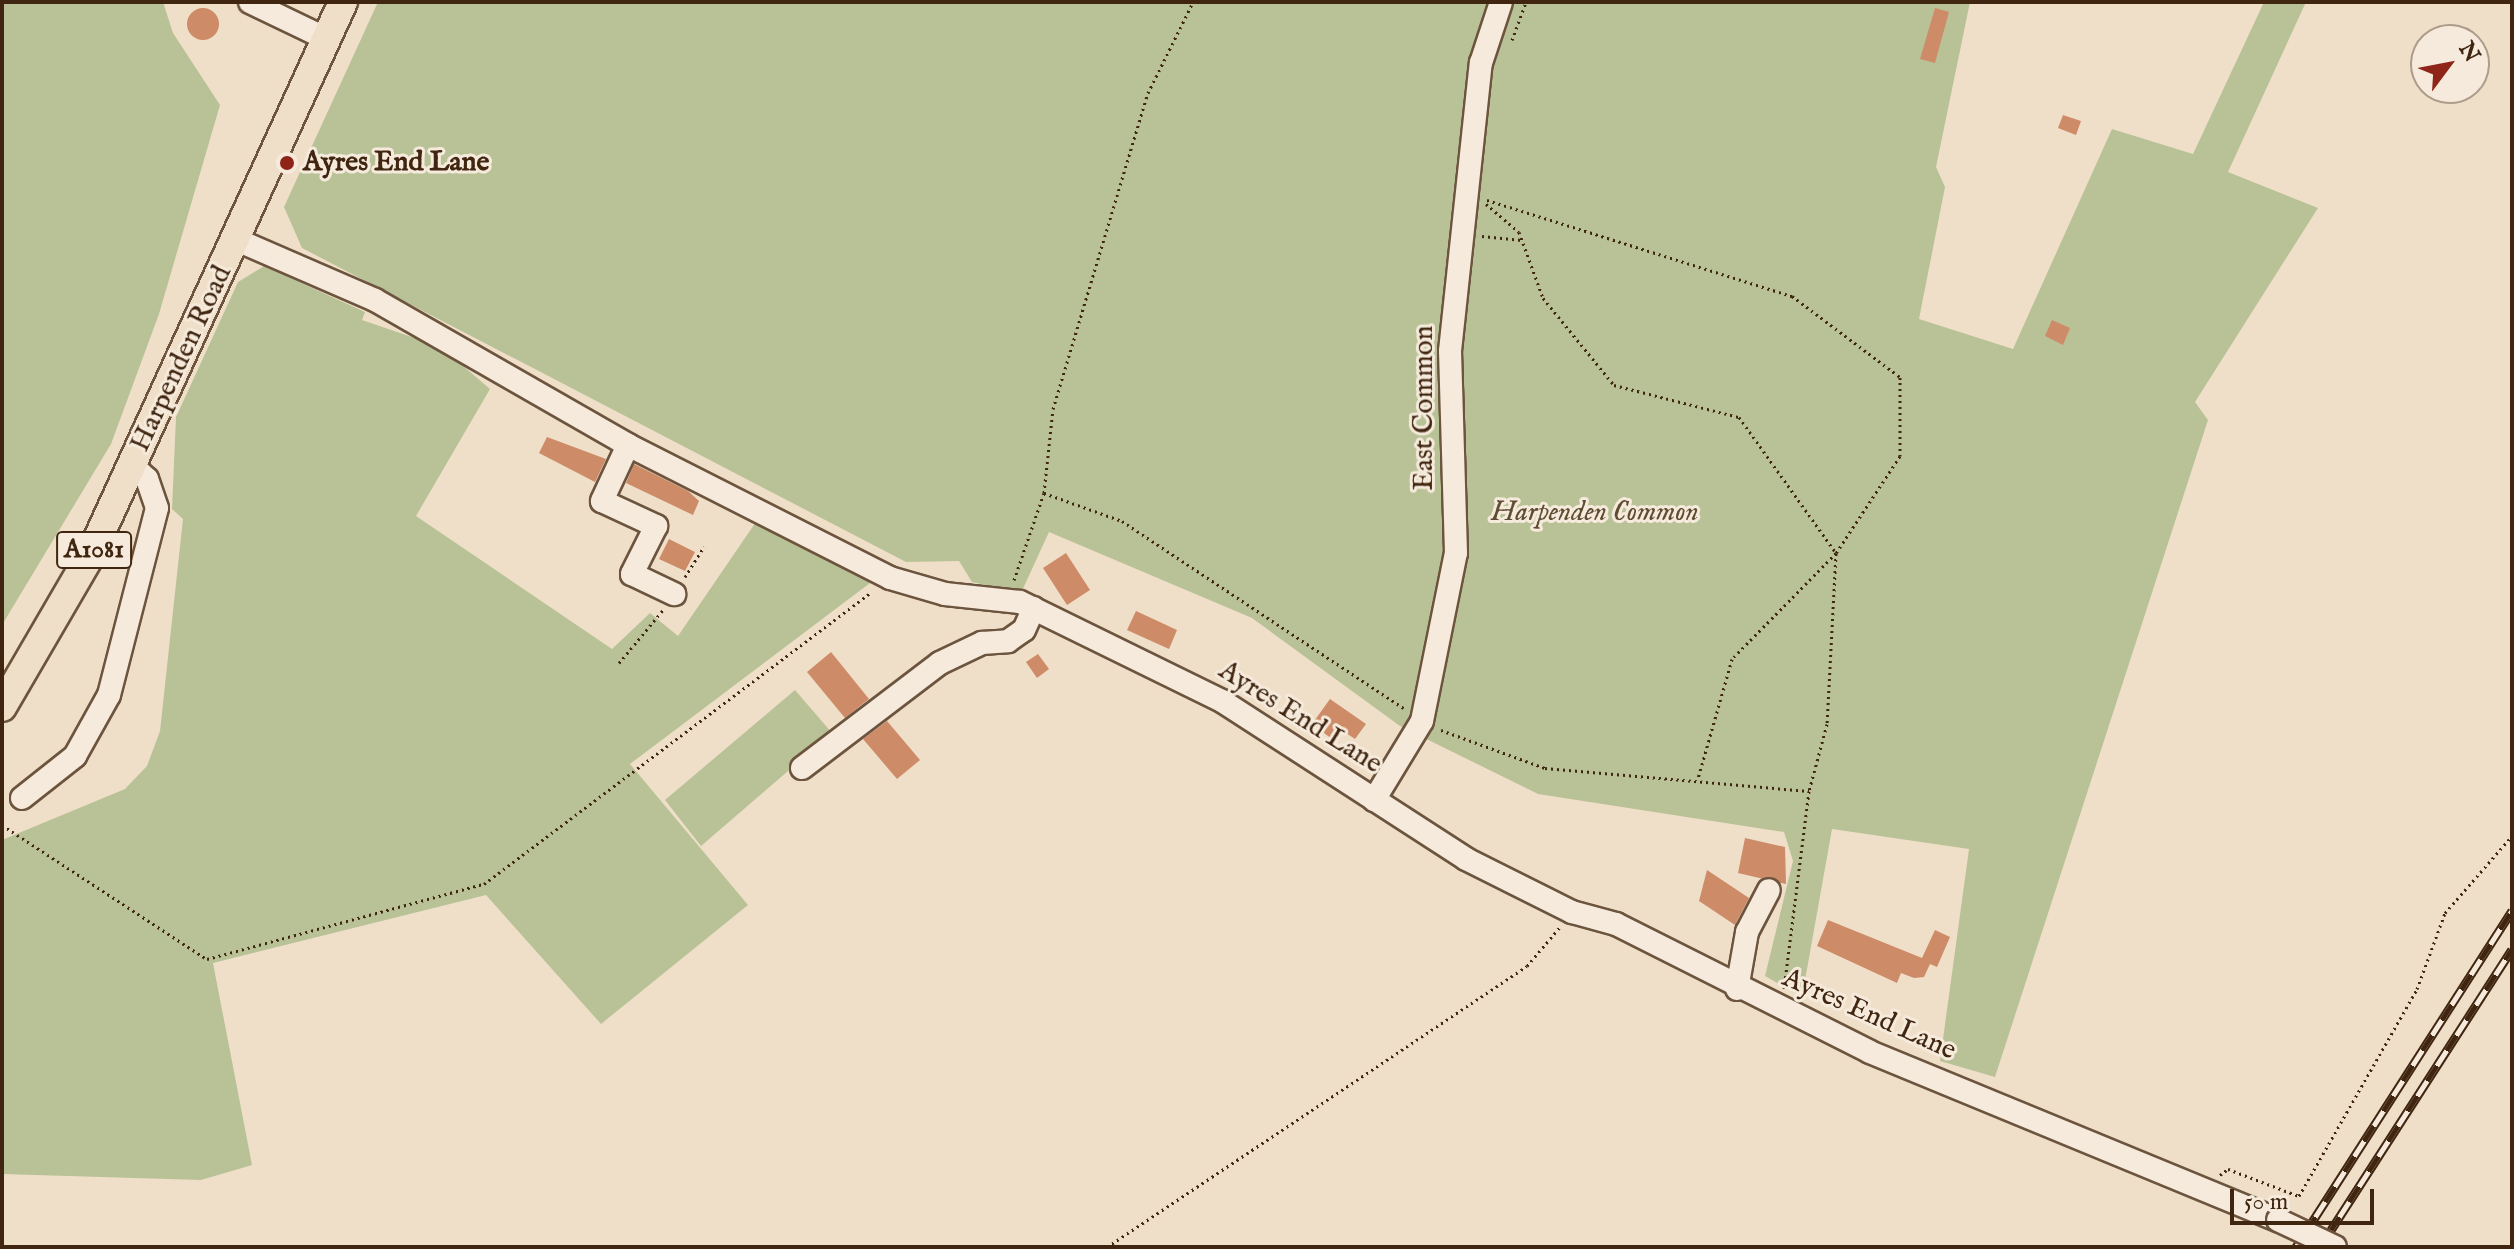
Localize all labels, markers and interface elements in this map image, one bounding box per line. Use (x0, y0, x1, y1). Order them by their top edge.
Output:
north arrow (2410, 24, 2490, 104)
text: N (2452, 37, 2486, 68)
place label: Ayres End Lane (303, 146, 489, 180)
marker: Ayres End Lane (278, 154, 296, 172)
street label: Harpenden Road (124, 261, 240, 457)
street label: East Common (1408, 325, 1442, 491)
park label: Harpenden Common (1491, 496, 1699, 530)
road number: A1081 (56, 528, 132, 572)
street label: Ayres End Lane (1212, 654, 1388, 782)
street label: Ayres End Lane (1777, 962, 1961, 1068)
scale bar (2234, 1173, 2378, 1223)
text: 50 m (2244, 1187, 2288, 1218)

